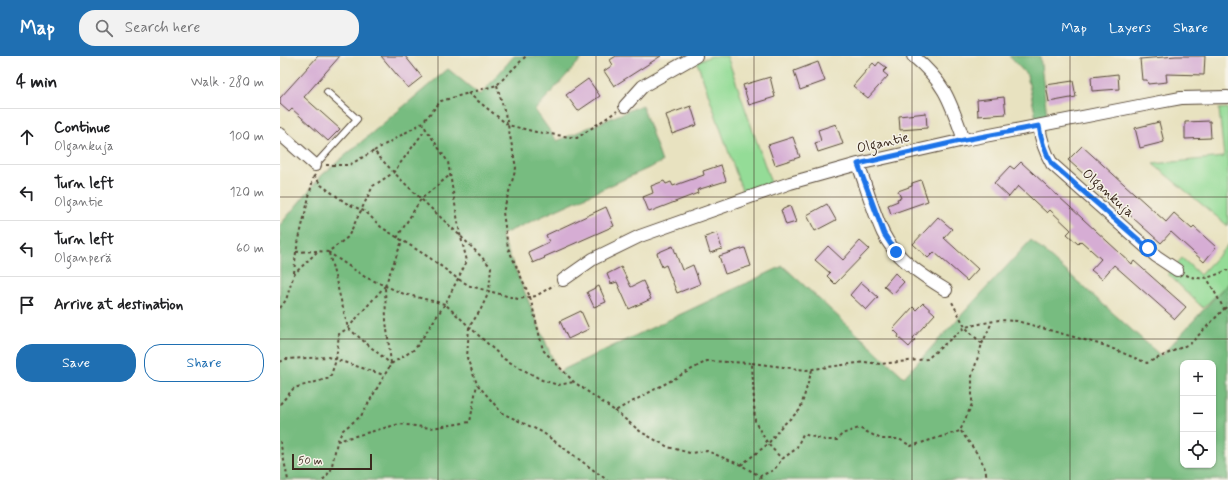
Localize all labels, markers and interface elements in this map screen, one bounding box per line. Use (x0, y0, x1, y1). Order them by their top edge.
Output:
search box (79, 10, 359, 46)
text: Map (20, 16, 55, 41)
icon: search (93, 17, 115, 39)
text: Search here (125, 18, 200, 38)
text: Map (1061, 19, 1087, 37)
text: Layers (1109, 19, 1151, 37)
text: Share (1173, 19, 1208, 37)
text: 4 min (16, 71, 57, 93)
text: Walk · 280 m (191, 74, 264, 91)
text: Continue (54, 118, 110, 138)
icon: ahead (16, 126, 38, 148)
text: 100 m (229, 128, 264, 145)
street label: Olgantie (855, 128, 911, 160)
text: Olgankuja (54, 138, 114, 155)
street label: Olgankuja (1077, 165, 1138, 223)
text: Turn left (54, 174, 114, 194)
icon: left (16, 182, 38, 204)
text: 120 m (230, 184, 264, 201)
text: Olgantie (54, 194, 103, 211)
text: Turn left (54, 230, 114, 250)
icon: left (16, 238, 38, 260)
route start (1139, 239, 1157, 257)
text: 60 m (236, 240, 264, 257)
route end (887, 243, 905, 261)
text: Olganperä (54, 250, 112, 267)
icon: arrive (16, 294, 38, 316)
text: Arrive at destination (54, 295, 183, 315)
button: Save (16, 344, 136, 382)
button: Share (144, 344, 264, 382)
map controls (1180, 360, 1216, 468)
button: + (1180, 360, 1216, 396)
button: − (1180, 396, 1216, 432)
button: locate (1180, 432, 1216, 468)
scale bar (292, 452, 372, 471)
text: 50 m (298, 454, 323, 468)

